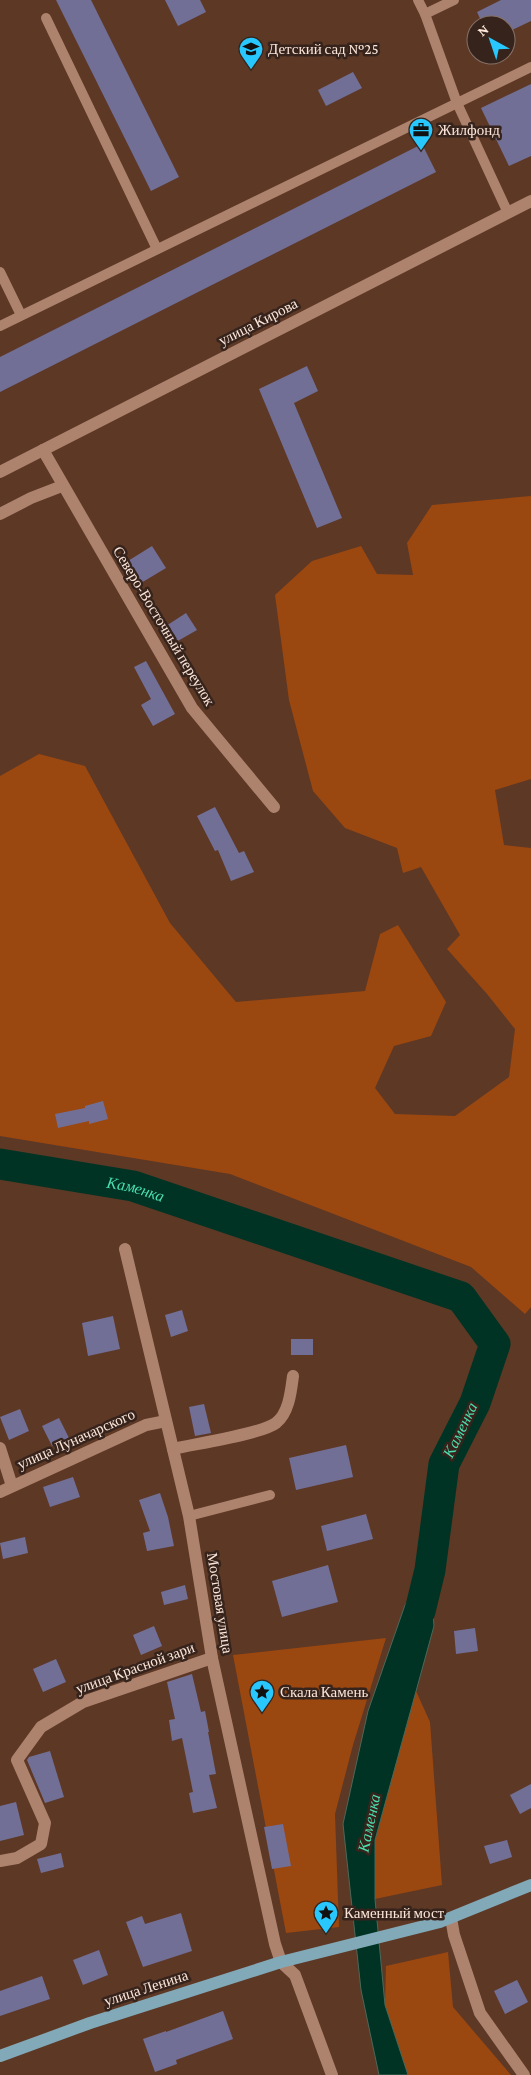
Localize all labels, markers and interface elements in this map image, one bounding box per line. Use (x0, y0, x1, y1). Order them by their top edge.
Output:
north arrow (466, 15, 516, 65)
text: N (474, 21, 492, 39)
school or university icon: Детский сад №25 (238, 36, 264, 70)
place label: Детский сад №25 (268, 41, 379, 57)
office icon: Жилфонд (408, 117, 434, 151)
place label: Жилфонд (438, 122, 500, 138)
street label: улица Кирова (216, 295, 300, 349)
street label: Северо-Восточный переулок (110, 543, 218, 709)
water label: Каменка (105, 1173, 167, 1205)
water label: Каменка (439, 1400, 481, 1461)
street label: улица Луначарского (15, 1406, 137, 1472)
street label: Мостовая улица (204, 1552, 236, 1655)
street label: улица Красной зари (73, 1639, 197, 1697)
place icon: Скала Камень (249, 1679, 275, 1713)
place label: Скала Камень (280, 1684, 368, 1700)
water label: Каменка (354, 1792, 383, 1855)
place icon: Каменный мост (313, 1900, 339, 1934)
place label: Каменный мост (344, 1905, 445, 1921)
street label: улица Ленина (102, 1967, 190, 2009)

